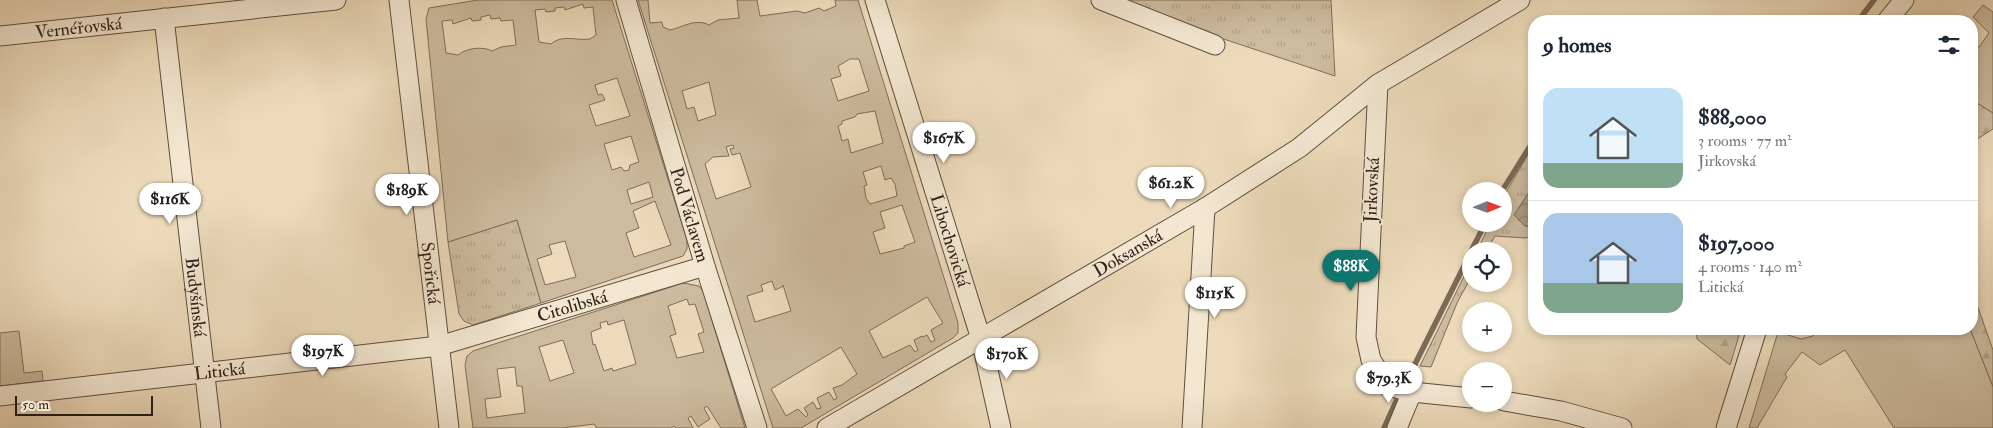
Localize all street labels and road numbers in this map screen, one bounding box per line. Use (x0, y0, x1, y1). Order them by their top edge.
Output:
street label: Vernéřovská (34, 11, 124, 44)
street label: Jirkovská (1359, 156, 1385, 224)
street label: Pod Václavem (665, 164, 715, 265)
street label: Libochovická (925, 191, 976, 290)
street label: Doksanská (1089, 223, 1167, 282)
street label: Spořická (416, 241, 446, 306)
street label: Budyšínská (180, 256, 212, 339)
street label: Citolibská (534, 284, 611, 327)
street label: Litická (193, 357, 247, 385)

